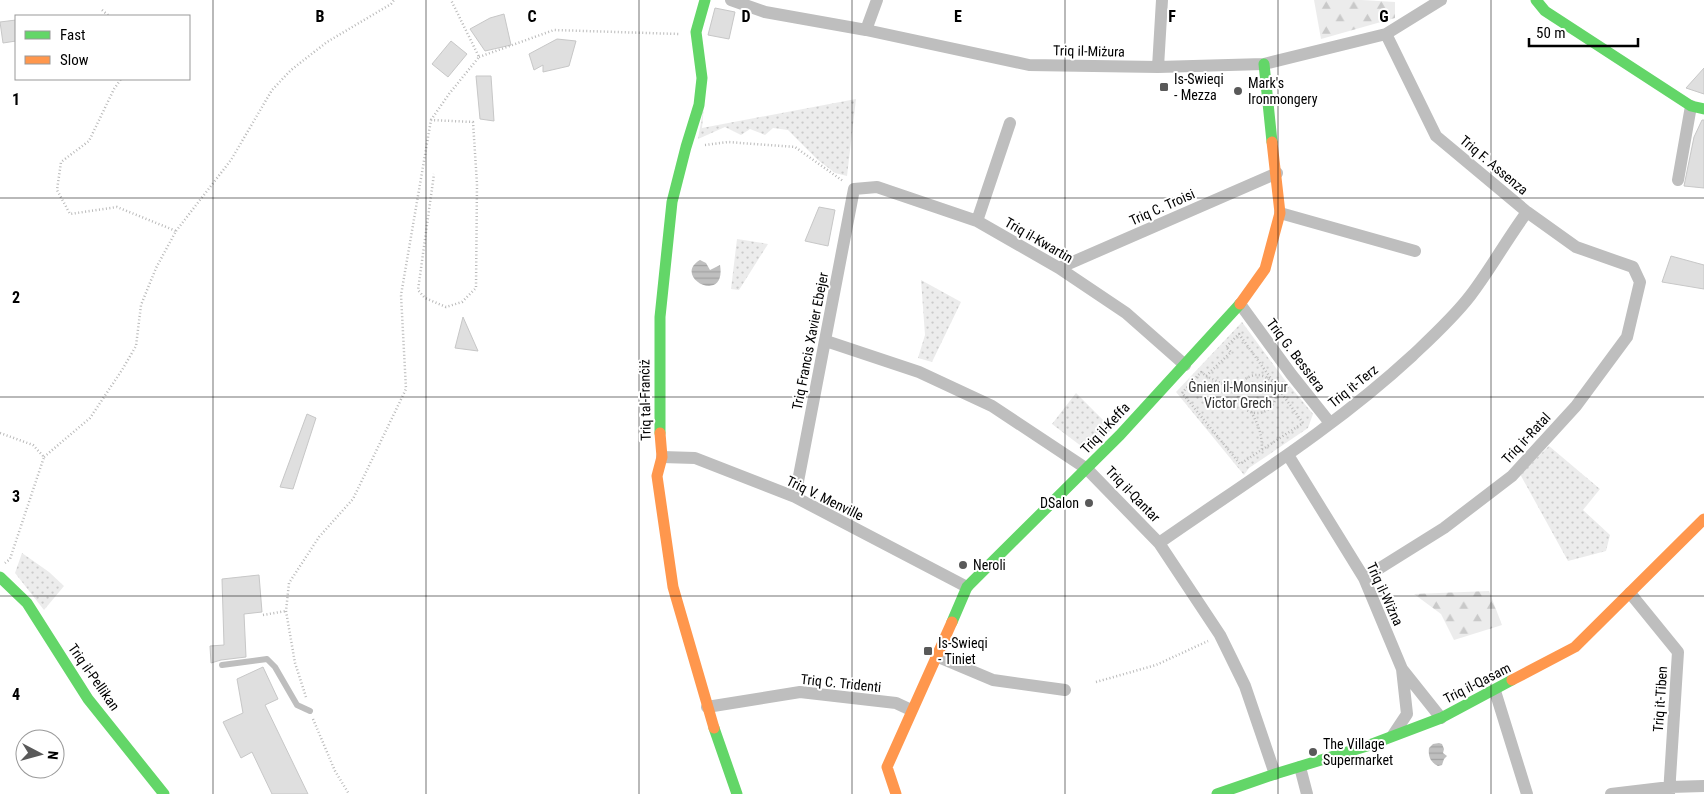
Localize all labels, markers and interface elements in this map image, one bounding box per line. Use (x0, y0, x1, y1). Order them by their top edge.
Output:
text: B (316, 7, 325, 26)
text: C (527, 7, 537, 26)
text: D (741, 7, 751, 26)
text: E (954, 7, 962, 26)
text: F (1168, 7, 1176, 26)
text: G (1379, 7, 1389, 26)
legend (15, 15, 190, 80)
scale bar (1529, 15, 1638, 47)
text: 50 m (1536, 24, 1566, 42)
text: Fast (60, 26, 85, 44)
street label: Triq il-Miżura (1053, 42, 1125, 60)
text: Slow (60, 51, 89, 69)
place label: Is-Swieqi - Mezza (1174, 71, 1224, 103)
place label: Mark's Ironmongery (1248, 75, 1318, 107)
marker: Is-Swieqi - Mezza (1158, 81, 1170, 93)
marker: Mark's Ironmongery (1232, 85, 1244, 97)
text: 1 (12, 90, 20, 109)
street label: Triq F. Assenza (1457, 132, 1531, 198)
street label: Triq C. Troisi (1127, 186, 1197, 228)
street label: Triq il-Kwartin (1002, 214, 1076, 266)
street label: Triq Francis Xavier Ebejer (789, 271, 831, 411)
text: 2 (12, 288, 20, 307)
street label: Triq G. Bessiera (1263, 315, 1329, 395)
street label: Triq tal-Franċiż (636, 359, 654, 441)
street label: Triq it-Terz (1325, 361, 1381, 411)
park label: Ġnien il-Monsinjur Victor Grech (1188, 378, 1288, 411)
street label: Triq il-Keffa (1077, 399, 1133, 457)
street label: Triq ir-Ratal (1498, 409, 1554, 467)
street label: Triq il-Qantar (1102, 463, 1164, 525)
street label: Triq V. Menville (784, 472, 867, 524)
text: 3 (12, 487, 20, 506)
place label: DSalon (1040, 495, 1079, 511)
marker: DSalon (1083, 497, 1095, 509)
place label: Neroli (973, 557, 1006, 573)
marker: Neroli (957, 559, 969, 571)
street label: Triq il-Wiżna (1363, 560, 1407, 628)
place label: Is-Swieqi - Tiniet (938, 635, 988, 667)
street label: Triq il-Pellikan (65, 640, 123, 714)
marker: Is-Swieqi - Tiniet (922, 645, 934, 657)
street label: Triq il-Qasam (1441, 659, 1513, 707)
street label: Triq it-Tiben (1650, 665, 1670, 733)
street label: Triq C. Tridenti (800, 671, 882, 695)
text: 4 (12, 685, 20, 704)
north arrow (15, 729, 65, 779)
place label: The Village Supermarket (1323, 736, 1393, 768)
marker: The Village Supermarket (1307, 746, 1319, 758)
text: N (45, 750, 61, 760)

